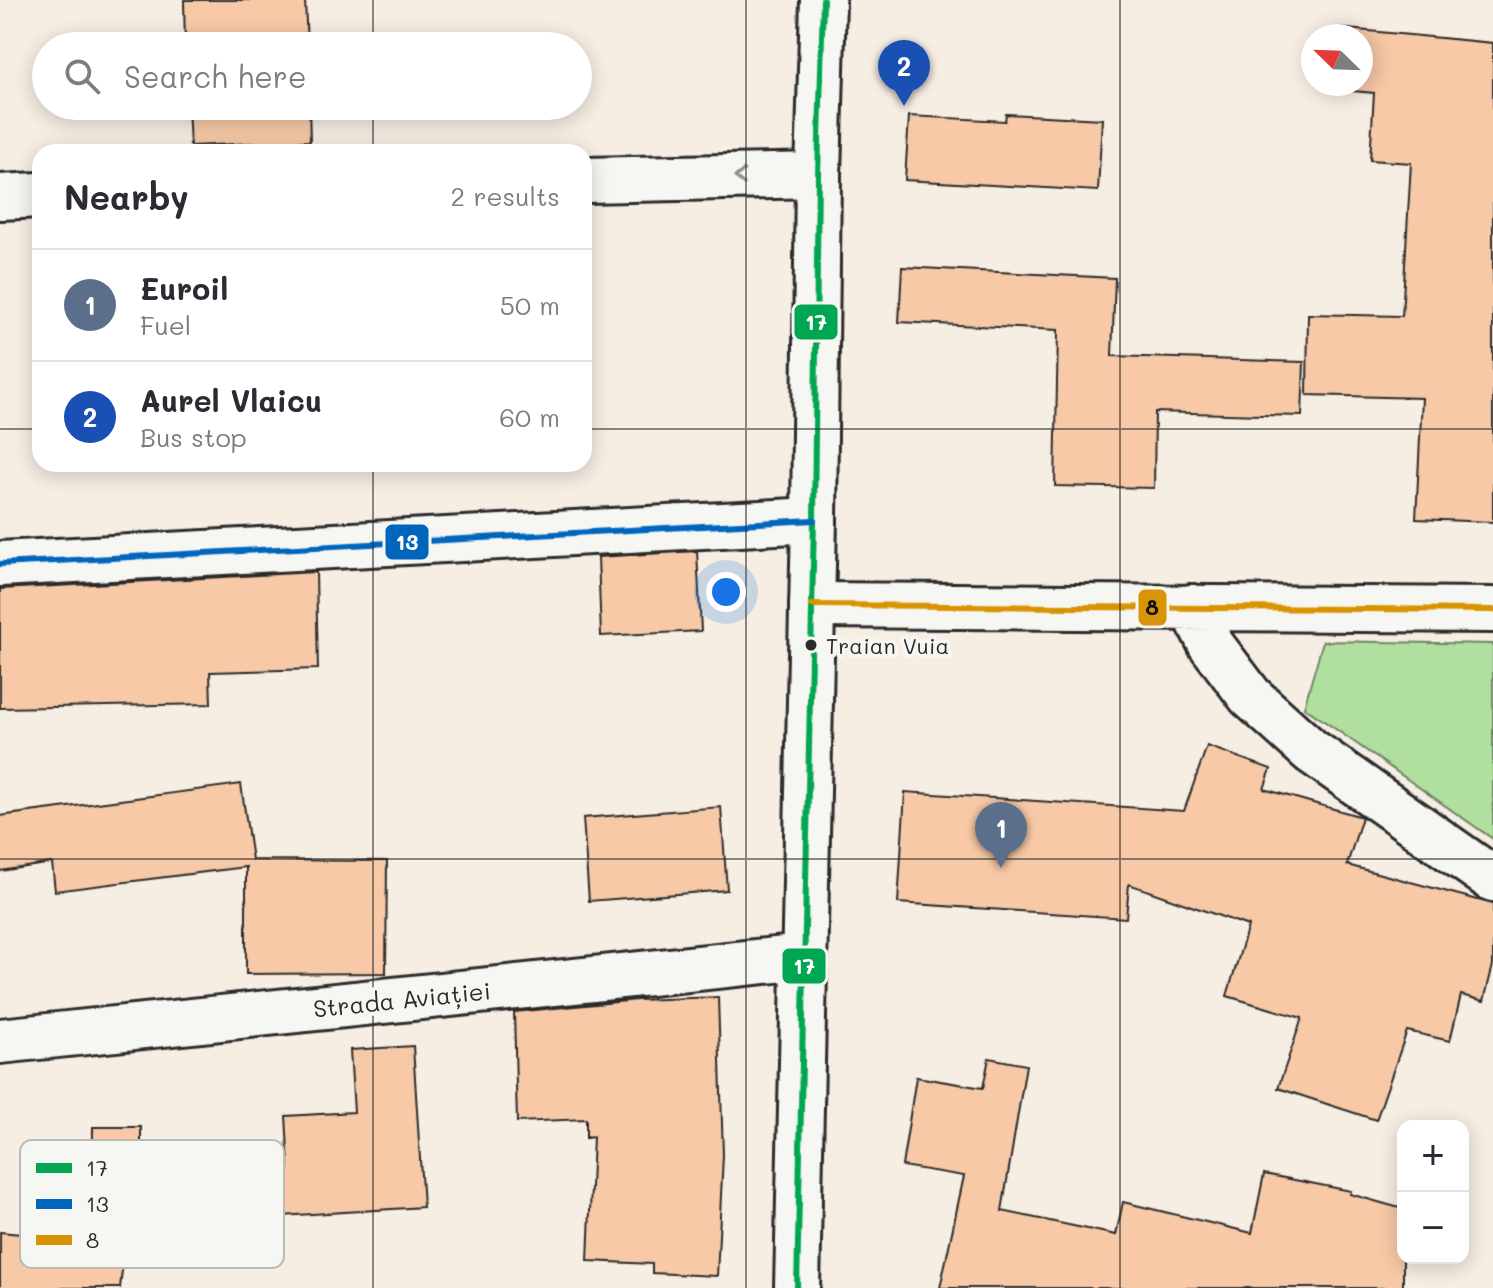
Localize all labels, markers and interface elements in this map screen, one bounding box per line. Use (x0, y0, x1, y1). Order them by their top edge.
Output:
north arrow (1301, 24, 1373, 96)
search box (32, 32, 592, 120)
pin: 2 (878, 40, 930, 106)
icon: search (60, 54, 104, 98)
text: Search here (124, 56, 307, 96)
one-way arrow (733, 168, 746, 186)
text: Nearby (64, 174, 189, 219)
text: 2 results (451, 179, 560, 213)
text: Euroil (140, 268, 228, 308)
text: 1 (84, 288, 96, 322)
text: 50 m (500, 288, 560, 322)
line badge: 17 (793, 303, 839, 341)
text: 17 (805, 307, 827, 336)
text: Fuel (140, 308, 191, 342)
text: Aurel Vlaicu (140, 380, 322, 420)
text: 2 (83, 400, 97, 434)
text: 60 m (499, 400, 560, 434)
text: Bus stop (140, 420, 247, 454)
line badge: 13 (384, 523, 430, 561)
text: 13 (396, 527, 418, 556)
your location (706, 572, 746, 612)
line badge: 8 (1137, 588, 1168, 627)
text: 8 (1145, 592, 1159, 621)
place label: Traian Vuia (826, 631, 949, 660)
marker: Traian Vuia (803, 637, 819, 653)
pin: 1 (975, 802, 1027, 868)
line badge: 17 (781, 947, 827, 985)
text: 17 (793, 951, 815, 980)
street label: Strada Aviației (312, 974, 492, 1025)
map controls (1397, 1120, 1469, 1264)
button: + (1397, 1120, 1469, 1192)
legend (20, 1140, 284, 1268)
text: 17 (86, 1153, 108, 1182)
text: 13 (86, 1189, 109, 1218)
button: − (1397, 1192, 1469, 1264)
text: 8 (86, 1225, 99, 1254)

